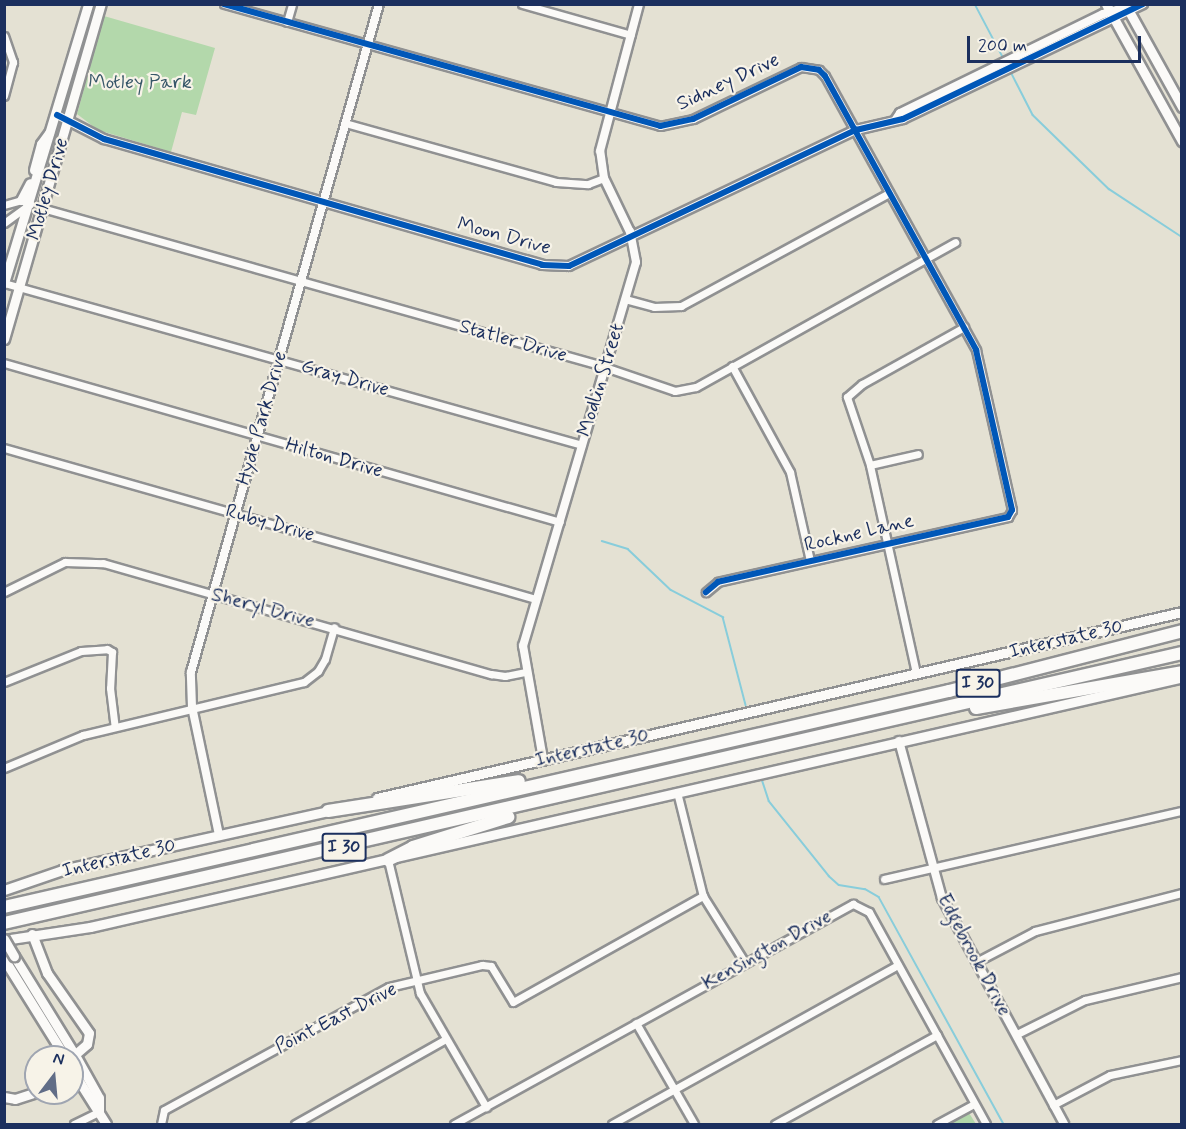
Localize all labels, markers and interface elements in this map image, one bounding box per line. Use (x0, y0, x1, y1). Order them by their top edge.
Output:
scale bar (970, 24, 1144, 62)
text: 200 m (978, 34, 1027, 58)
street label: Sidney Drive (673, 48, 783, 116)
park label: Motley Park (90, 70, 190, 94)
street label: Motley Drive (22, 135, 74, 243)
street label: Moon Drive (455, 212, 553, 260)
street label: Statler Drive (457, 314, 569, 368)
street label: Modlin Street (572, 319, 630, 441)
street label: Hyde Park Drive (231, 348, 293, 488)
street label: Gray Drive (298, 354, 392, 402)
street label: Hilton Drive (283, 433, 385, 483)
street label: Ruby Drive (223, 499, 317, 547)
street label: Rockne Lane (804, 509, 914, 557)
street label: Sheryl Drive (209, 583, 317, 633)
street label: Interstate 30 (1007, 614, 1125, 664)
road number: I 30 (956, 668, 1000, 698)
street label: Interstate 30 (533, 723, 651, 773)
road number: I 30 (322, 832, 366, 862)
street label: Interstate 30 (60, 833, 178, 883)
street label: Edgebrook Drive (932, 890, 1016, 1020)
street label: Kensington Drive (699, 905, 835, 995)
street label: Point East Drive (271, 977, 401, 1059)
north arrow (24, 1045, 84, 1105)
text: N (51, 1048, 67, 1071)

